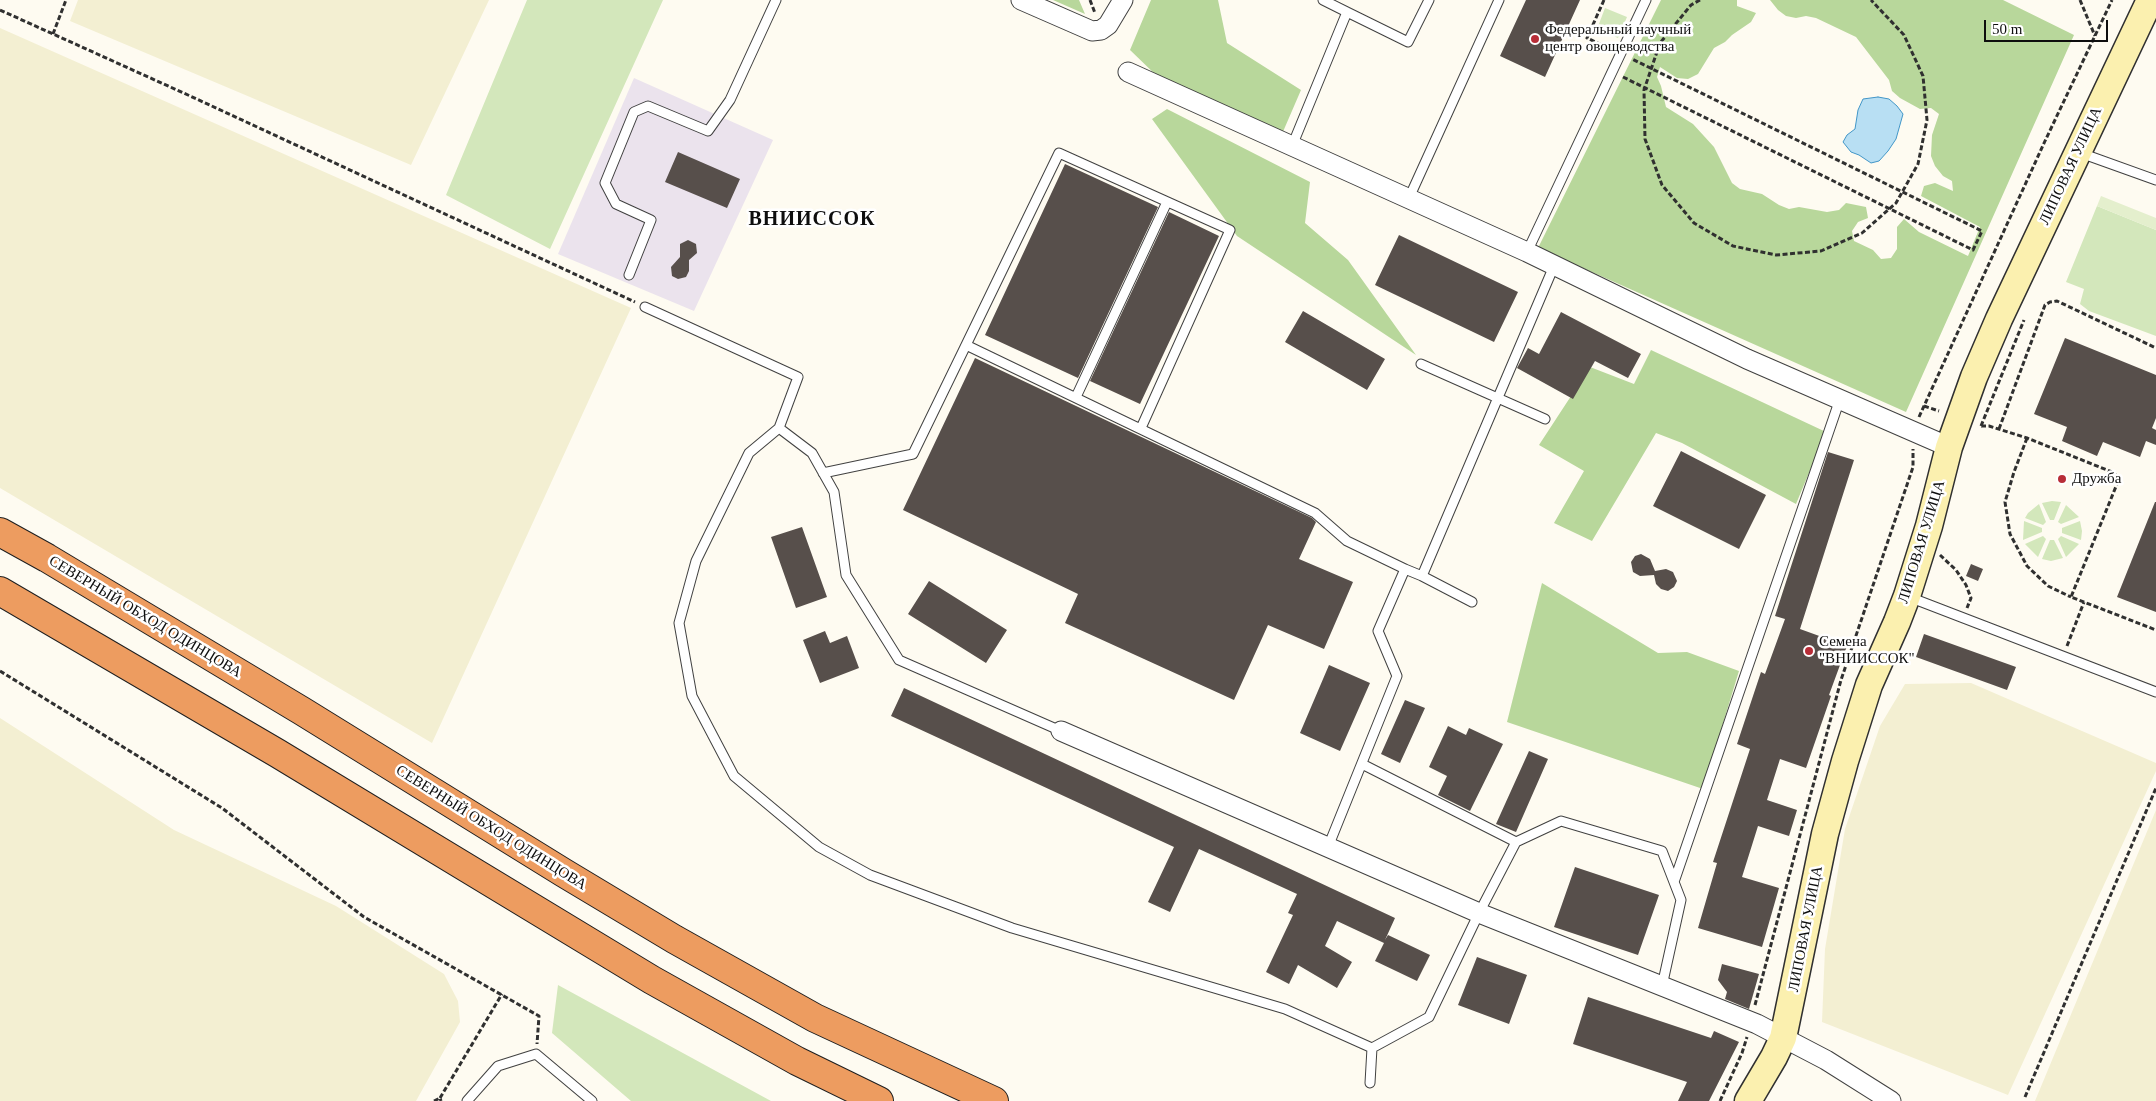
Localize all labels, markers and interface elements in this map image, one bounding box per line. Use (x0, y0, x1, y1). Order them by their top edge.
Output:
scale bar (1986, 10, 2110, 42)
place label: Федеральный научный центр овощеводства (1545, 21, 1691, 56)
text: 50 m (1992, 21, 2022, 37)
marker: Федеральный научный центр овощеводства (1529, 33, 1541, 45)
street label: ЛИПОВАЯ УЛИЦА (2036, 104, 2106, 228)
district label: ВНИИССОК (748, 208, 876, 232)
place label: Дружба (2072, 470, 2121, 488)
marker: Дружба (2056, 473, 2068, 485)
street label: ЛИПОВАЯ УЛИЦА (1895, 478, 1949, 606)
street label: СЕВЕРНЫЙ ОБХОД ОДИНЦОВА (45, 552, 245, 682)
place label: Семена "ВНИИССОК" (1819, 633, 1915, 668)
marker: Семена "ВНИИССОК" (1803, 645, 1815, 657)
street label: СЕВЕРНЫЙ ОБХОД ОДИНЦОВА (392, 762, 590, 894)
street label: ЛИПОВАЯ УЛИЦА (1785, 864, 1827, 994)

